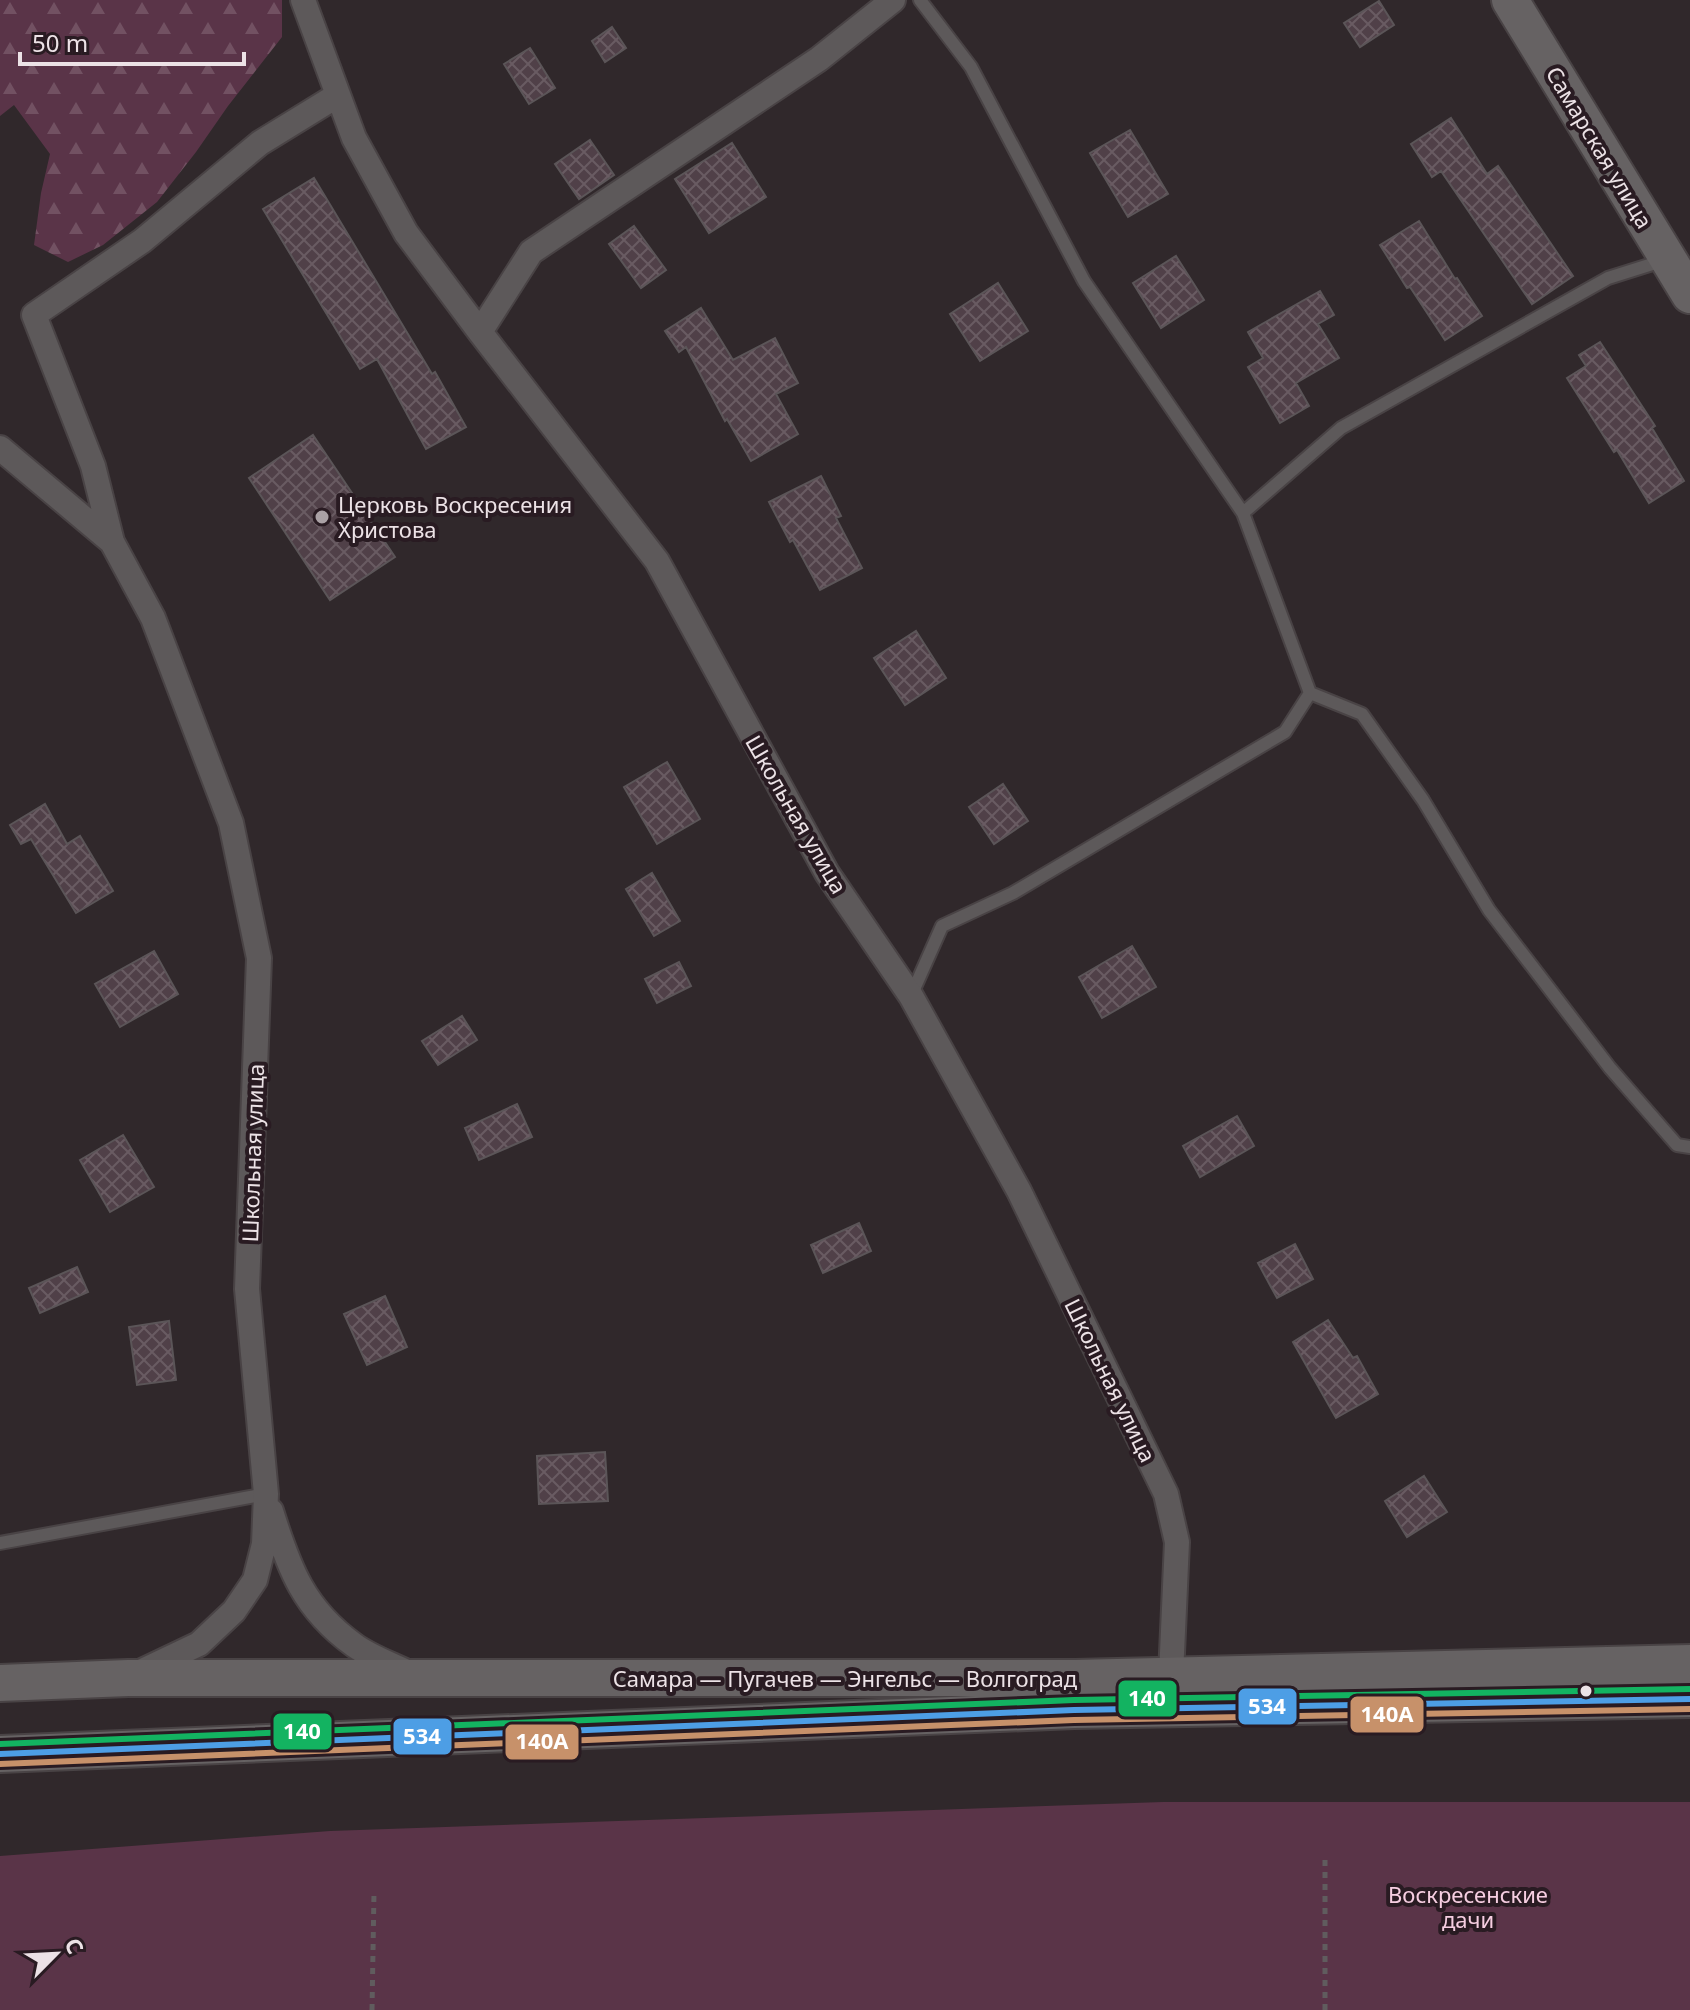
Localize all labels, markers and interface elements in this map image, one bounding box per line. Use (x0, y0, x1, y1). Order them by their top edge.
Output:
scale bar (20, 16, 244, 66)
text: 50 m (32, 26, 88, 59)
street label: Самарская улица (1540, 60, 1660, 234)
place label: Церковь Воскресения Христова (338, 489, 572, 544)
marker: Церковь Воскресения Христова (313, 508, 331, 526)
street label: Школьная улица (739, 729, 855, 899)
street label: Школьная улица (234, 1063, 270, 1243)
street label: Школьная улица (1058, 1293, 1164, 1467)
street label: Самара — Пугачев — Энгельс — Волгоград (613, 1663, 1078, 1693)
line badge: 140 (1117, 1679, 1178, 1718)
text: 140 (1128, 1682, 1166, 1712)
unlabelled marker (1578, 1683, 1594, 1699)
line badge: 534 (1237, 1687, 1298, 1726)
text: 534 (1248, 1690, 1286, 1720)
line badge: 140А (1349, 1695, 1425, 1734)
text: 140А (1361, 1698, 1414, 1728)
line badge: 140 (272, 1712, 333, 1751)
text: 140 (283, 1715, 321, 1745)
line badge: 534 (392, 1717, 453, 1756)
text: 534 (403, 1720, 441, 1750)
line badge: 140А (504, 1723, 580, 1761)
text: 140А (516, 1725, 569, 1755)
park label: Воскресенские дачи (1388, 1879, 1548, 1934)
north arrow (16, 1914, 96, 1994)
text: С (59, 1933, 92, 1958)

